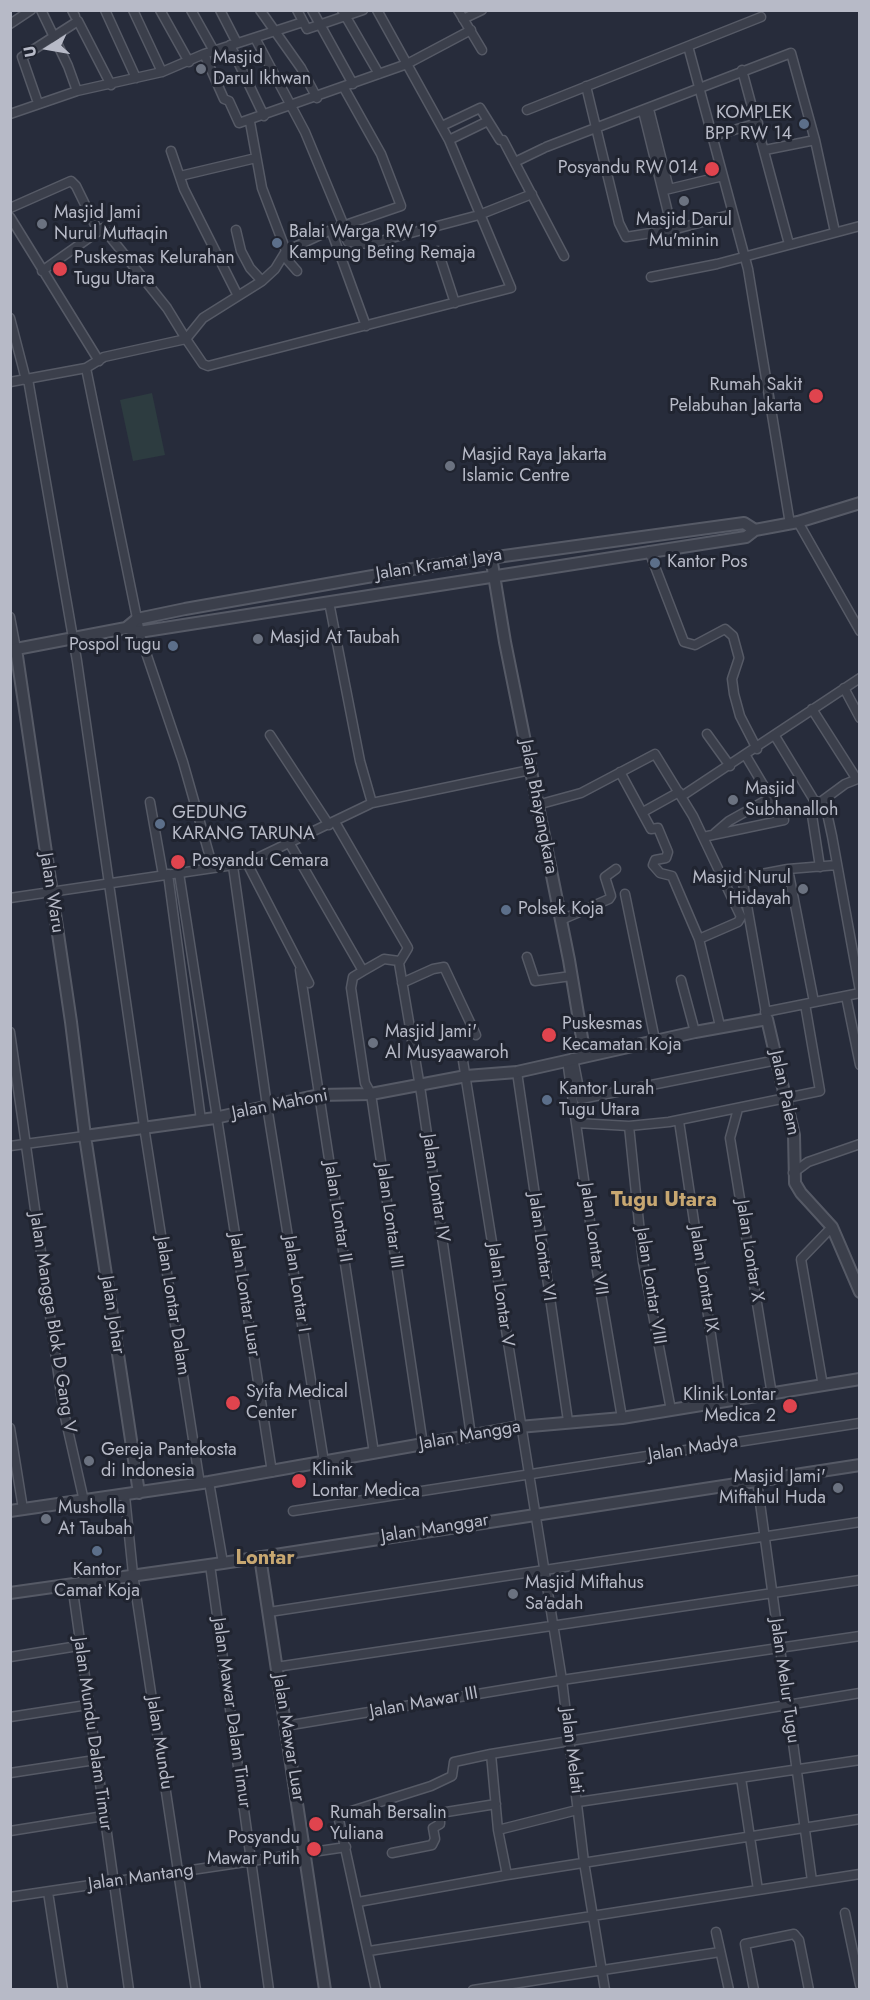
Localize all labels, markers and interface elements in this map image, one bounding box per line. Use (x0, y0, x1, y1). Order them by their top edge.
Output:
north arrow (18, 18, 78, 78)
text: U (17, 44, 42, 59)
place label: Masjid Darul Ikhwan (213, 48, 311, 90)
marker: Masjid Darul Ikhwan (194, 62, 208, 76)
place label: KOMPLEK BPP RW 14 (705, 103, 792, 146)
marker: KOMPLEK BPP RW 14 (797, 117, 811, 131)
place label: Posyandu RW 014 (558, 158, 698, 180)
marker: Posyandu RW 014 (703, 160, 721, 178)
marker: Masjid Darul Mu'minin (677, 194, 691, 208)
place label: Masjid Jami Nurul Muttaqin (54, 203, 168, 246)
place label: Masjid Darul Mu'minin (636, 210, 732, 252)
marker: Masjid Jami Nurul Muttaqin (35, 217, 49, 231)
place label: Balai Warga RW 19 Kampung Beting Remaja (289, 222, 475, 264)
marker: Balai Warga RW 19 Kampung Beting Remaja (270, 236, 284, 250)
place label: Puskesmas Kelurahan Tugu Utara (74, 248, 235, 290)
marker: Puskesmas Kelurahan Tugu Utara (51, 260, 69, 278)
place label: Rumah Sakit Pelabuhan Jakarta (669, 375, 802, 418)
marker: Rumah Sakit Pelabuhan Jakarta (807, 387, 825, 405)
place label: Masjid Raya Jakarta Islamic Centre (462, 445, 607, 488)
marker: Masjid Raya Jakarta Islamic Centre (443, 459, 457, 473)
street label: Jalan Kramat Jaya (374, 544, 504, 586)
place label: Kantor Pos (667, 552, 747, 574)
marker: Kantor Pos (648, 556, 662, 570)
place label: Masjid At Taubah (270, 628, 400, 650)
marker: Masjid At Taubah (251, 632, 265, 646)
place label: Pospol Tugu (69, 635, 161, 657)
marker: Pospol Tugu (166, 639, 180, 653)
street label: Jalan Bhayangkara (514, 738, 562, 876)
place label: Masjid Subhanalloh (745, 779, 838, 822)
marker: Masjid Subhanalloh (726, 793, 740, 807)
place label: GEDUNG KARANG TARUNA (172, 803, 315, 846)
marker: GEDUNG KARANG TARUNA (153, 817, 167, 831)
street label: Jalan Waru (34, 851, 68, 935)
place label: Posyandu Cemara (192, 851, 329, 873)
marker: Posyandu Cemara (169, 853, 187, 871)
place label: Masjid Nurul Hidayah (693, 868, 791, 910)
marker: Masjid Nurul Hidayah (796, 882, 810, 896)
place label: Polsek Koja (518, 899, 604, 921)
marker: Polsek Koja (499, 903, 513, 917)
place label: Puskesmas Kecamatan Koja (562, 1014, 681, 1056)
place label: Masjid Jami' Al Musyaawaroh (385, 1022, 509, 1064)
marker: Puskesmas Kecamatan Koja (540, 1026, 558, 1044)
marker: Masjid Jami' Al Musyaawaroh (366, 1036, 380, 1050)
street label: Jalan Palem (764, 1049, 804, 1137)
place label: Kantor Lurah Tugu Utara (559, 1079, 654, 1122)
street label: Jalan Mahoni (230, 1085, 330, 1125)
marker: Kantor Lurah Tugu Utara (540, 1093, 554, 1107)
street label: Jalan Lontar IV (417, 1133, 453, 1243)
street label: Jalan Lontar II (318, 1160, 356, 1264)
street label: Jalan Lontar III (371, 1162, 407, 1270)
street label: Jalan Lontar VII (574, 1181, 612, 1297)
district label: Tugu Utara (611, 1188, 717, 1214)
street label: Jalan Lontar VI (523, 1192, 559, 1302)
street label: Jalan Lontar X (730, 1199, 768, 1303)
street label: Jalan Mangga Blok D Gang V (24, 1211, 80, 1435)
street label: Jalan Lontar IX (684, 1224, 722, 1334)
street label: Jalan Lontar VIII (630, 1226, 670, 1346)
street label: Jalan Lontar Luar (224, 1232, 264, 1358)
street label: Jalan Lontar I (278, 1234, 314, 1334)
street label: Jalan Lontar Dalam (150, 1235, 194, 1377)
street label: Jalan Lontar V (482, 1242, 518, 1348)
street label: Jalan Johar (95, 1274, 129, 1356)
place label: Syifa Medical Center (246, 1382, 348, 1424)
place label: Klinik Lontar Medica 2 (683, 1385, 776, 1428)
marker: Syifa Medical Center (224, 1394, 242, 1412)
marker: Klinik Lontar Medica 2 (781, 1397, 799, 1415)
street label: Jalan Mangga (418, 1416, 522, 1456)
street label: Jalan Madya (647, 1431, 739, 1467)
place label: Gereja Pantekosta di Indonesia (101, 1440, 237, 1482)
marker: Gereja Pantekosta di Indonesia (82, 1454, 96, 1468)
place label: Klinik Lontar Medica (312, 1460, 420, 1502)
place label: Masjid Jami' Miftahul Huda (719, 1467, 826, 1510)
marker: Klinik Lontar Medica (290, 1472, 308, 1490)
marker: Masjid Jami' Miftahul Huda (831, 1481, 845, 1495)
place label: Musholla At Taubah (58, 1498, 133, 1540)
street label: Jalan Manggar (380, 1510, 490, 1548)
marker: Musholla At Taubah (39, 1512, 53, 1526)
marker: Kantor Camat Koja (90, 1544, 104, 1558)
district label: Lontar (235, 1547, 295, 1571)
place label: Kantor Camat Koja (54, 1560, 140, 1602)
place label: Masjid Miftahus Sa'adah (525, 1573, 644, 1616)
marker: Masjid Miftahus Sa'adah (506, 1587, 520, 1601)
street label: Jalan Mawar Dalam Timur (207, 1616, 255, 1810)
street label: Jalan Melur Tugu (765, 1617, 803, 1745)
street label: Jalan Mundu Dalam Timur (68, 1636, 116, 1832)
street label: Jalan Mawar Luar (267, 1673, 309, 1803)
street label: Jalan Mawar III (368, 1683, 480, 1723)
street label: Jalan Mundu (141, 1695, 177, 1791)
street label: Jalan Melati (555, 1707, 587, 1795)
place label: Rumah Bersalin Yuliana (330, 1803, 447, 1846)
marker: Rumah Bersalin Yuliana (307, 1815, 325, 1833)
place label: Posyandu Mawar Putih (207, 1828, 300, 1870)
marker: Posyandu Mawar Putih (305, 1840, 323, 1858)
street label: Jalan Mantang (87, 1860, 195, 1896)

